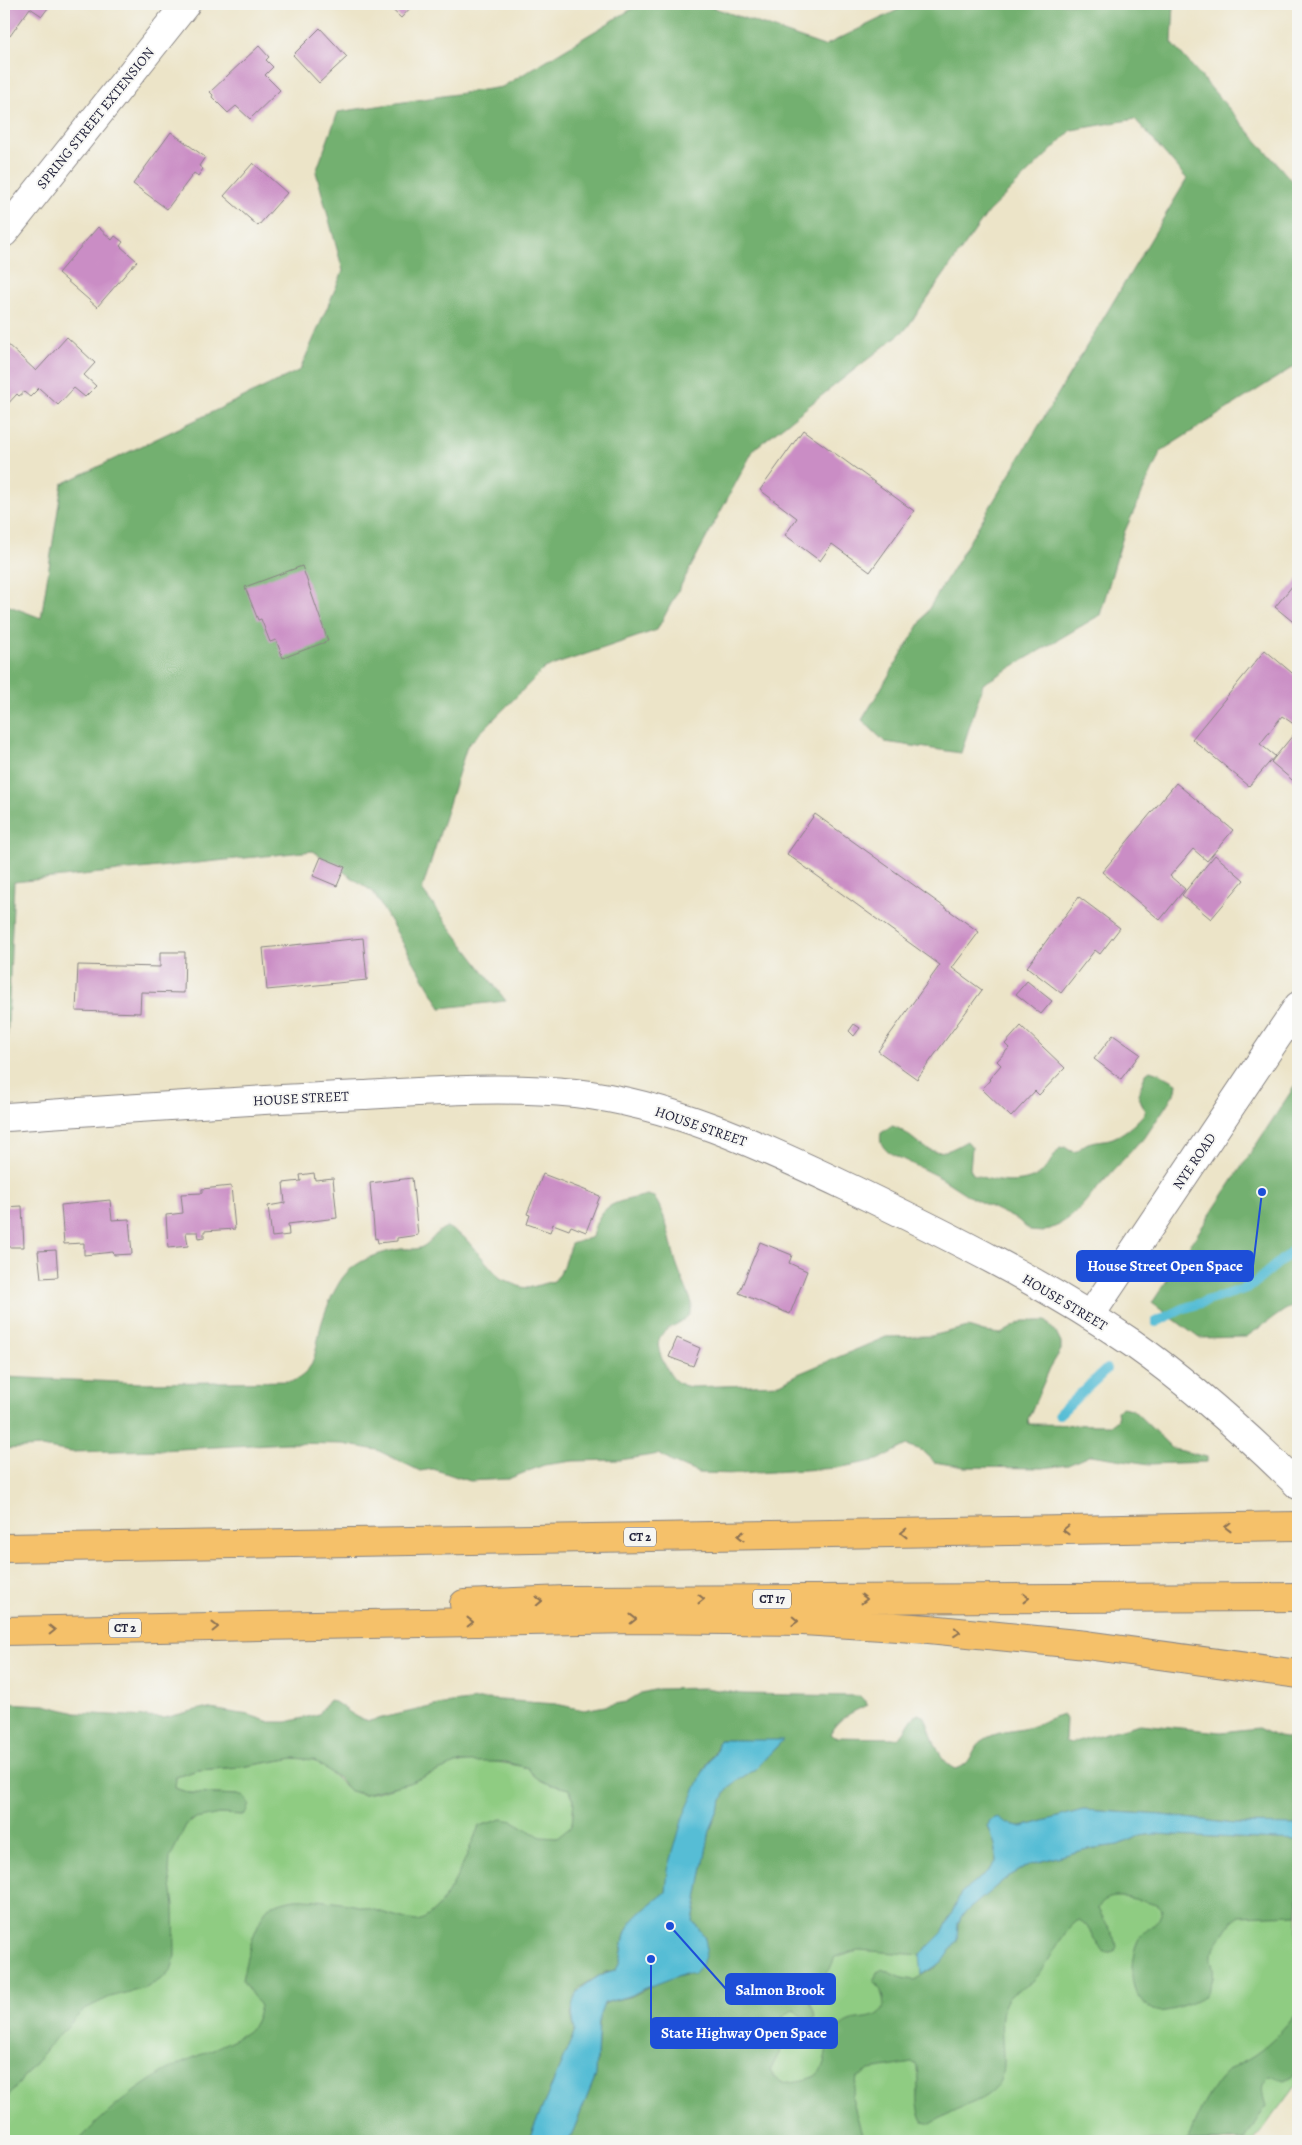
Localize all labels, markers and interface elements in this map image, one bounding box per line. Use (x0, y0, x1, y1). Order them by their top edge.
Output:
street label: SPRING STREET EXTENSION (32, 43, 159, 193)
street label: HOUSE STREET (253, 1086, 350, 1111)
street label: HOUSE STREET (652, 1102, 750, 1151)
street label: NYE ROAD (1168, 1129, 1220, 1193)
callout: House Street Open Space (1077, 1251, 1253, 1281)
text: House Street Open Space (1087, 1256, 1243, 1276)
street label: HOUSE STREET (1019, 1270, 1111, 1335)
one-way arrow (1224, 1522, 1232, 1533)
one-way arrow (1062, 1525, 1070, 1535)
road number: CT 2 (624, 1528, 656, 1546)
one-way arrow (899, 1528, 907, 1538)
one-way arrow (737, 1531, 744, 1541)
road number: CT 17 (753, 1590, 791, 1608)
one-way arrow (860, 1593, 868, 1604)
one-way arrow (1023, 1593, 1031, 1603)
one-way arrow (698, 1594, 706, 1604)
one-way arrow (535, 1595, 543, 1606)
one-way arrow (629, 1614, 637, 1624)
one-way arrow (792, 1616, 799, 1626)
one-way arrow (466, 1617, 474, 1627)
road number: CT 2 (109, 1619, 141, 1638)
one-way arrow (212, 1622, 219, 1632)
one-way arrow (49, 1625, 57, 1635)
one-way arrow (953, 1626, 961, 1637)
callout: Salmon Brook (726, 1974, 835, 2004)
text: Salmon Brook (736, 1980, 825, 2000)
callout: State Highway Open Space (651, 2018, 837, 2048)
text: State Highway Open Space (661, 2023, 827, 2043)

